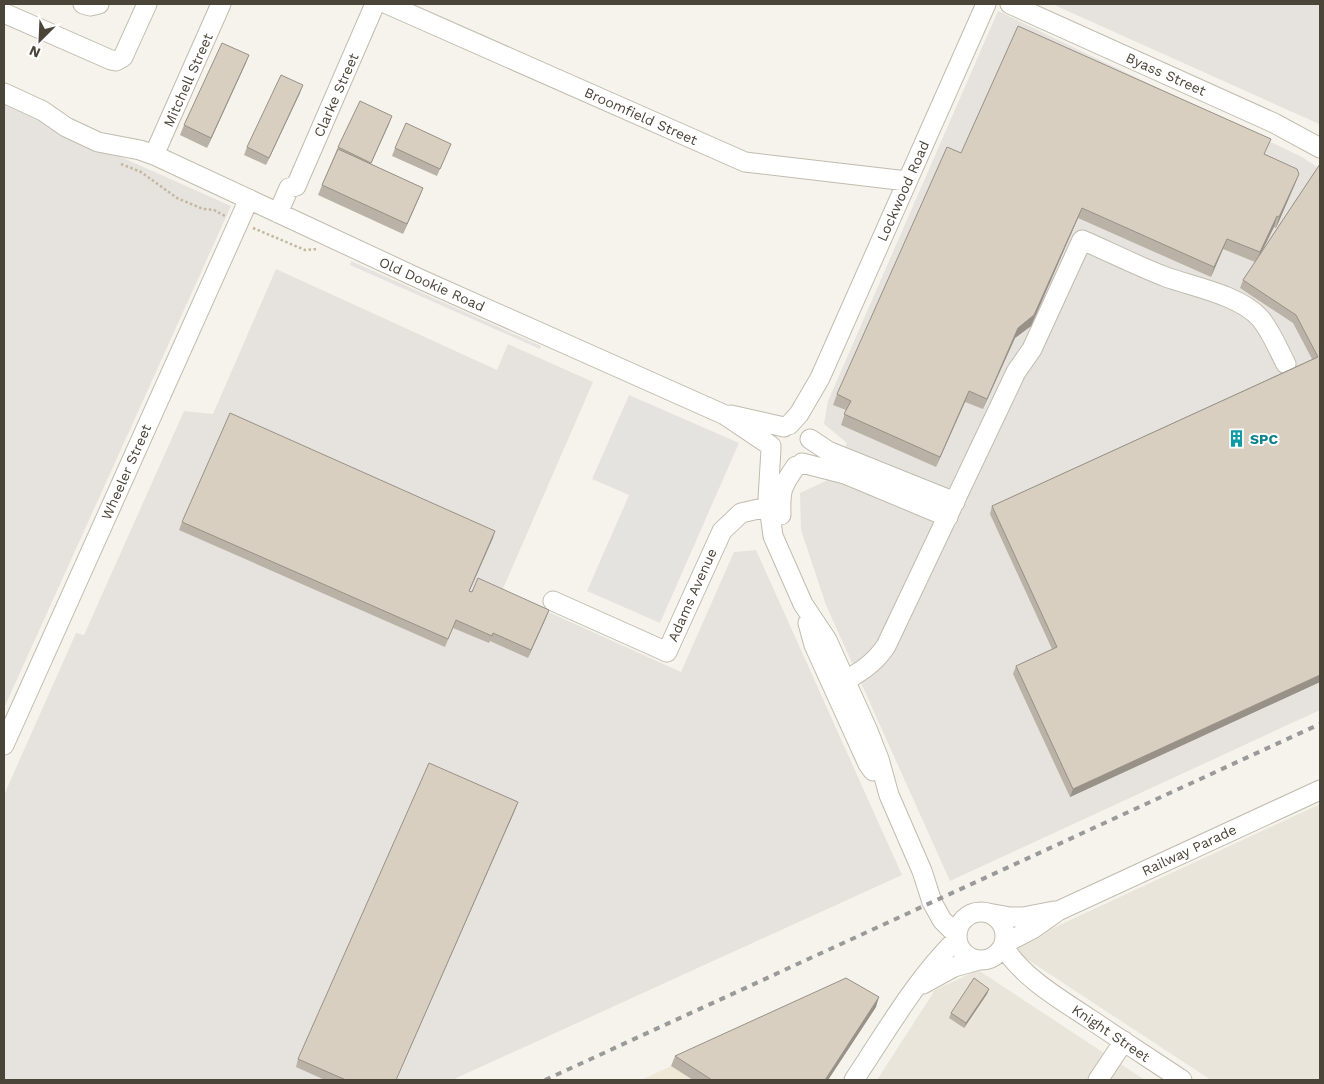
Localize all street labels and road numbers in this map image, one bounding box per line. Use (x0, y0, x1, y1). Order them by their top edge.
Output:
street label: Mitchell Street (160, 30, 216, 129)
street label: Byass Street (1124, 49, 1209, 99)
street label: Clarke Street (310, 50, 362, 139)
street label: Broomfield Street (582, 84, 700, 148)
street label: Lockwood Road (874, 138, 932, 244)
street label: Old Dookie Road (377, 254, 487, 314)
street label: Wheeler Street (98, 422, 154, 522)
street label: Adams Avenue (664, 546, 720, 644)
street label: Railway Parade (1139, 821, 1239, 879)
street label: Knight Street (1069, 1001, 1153, 1065)

